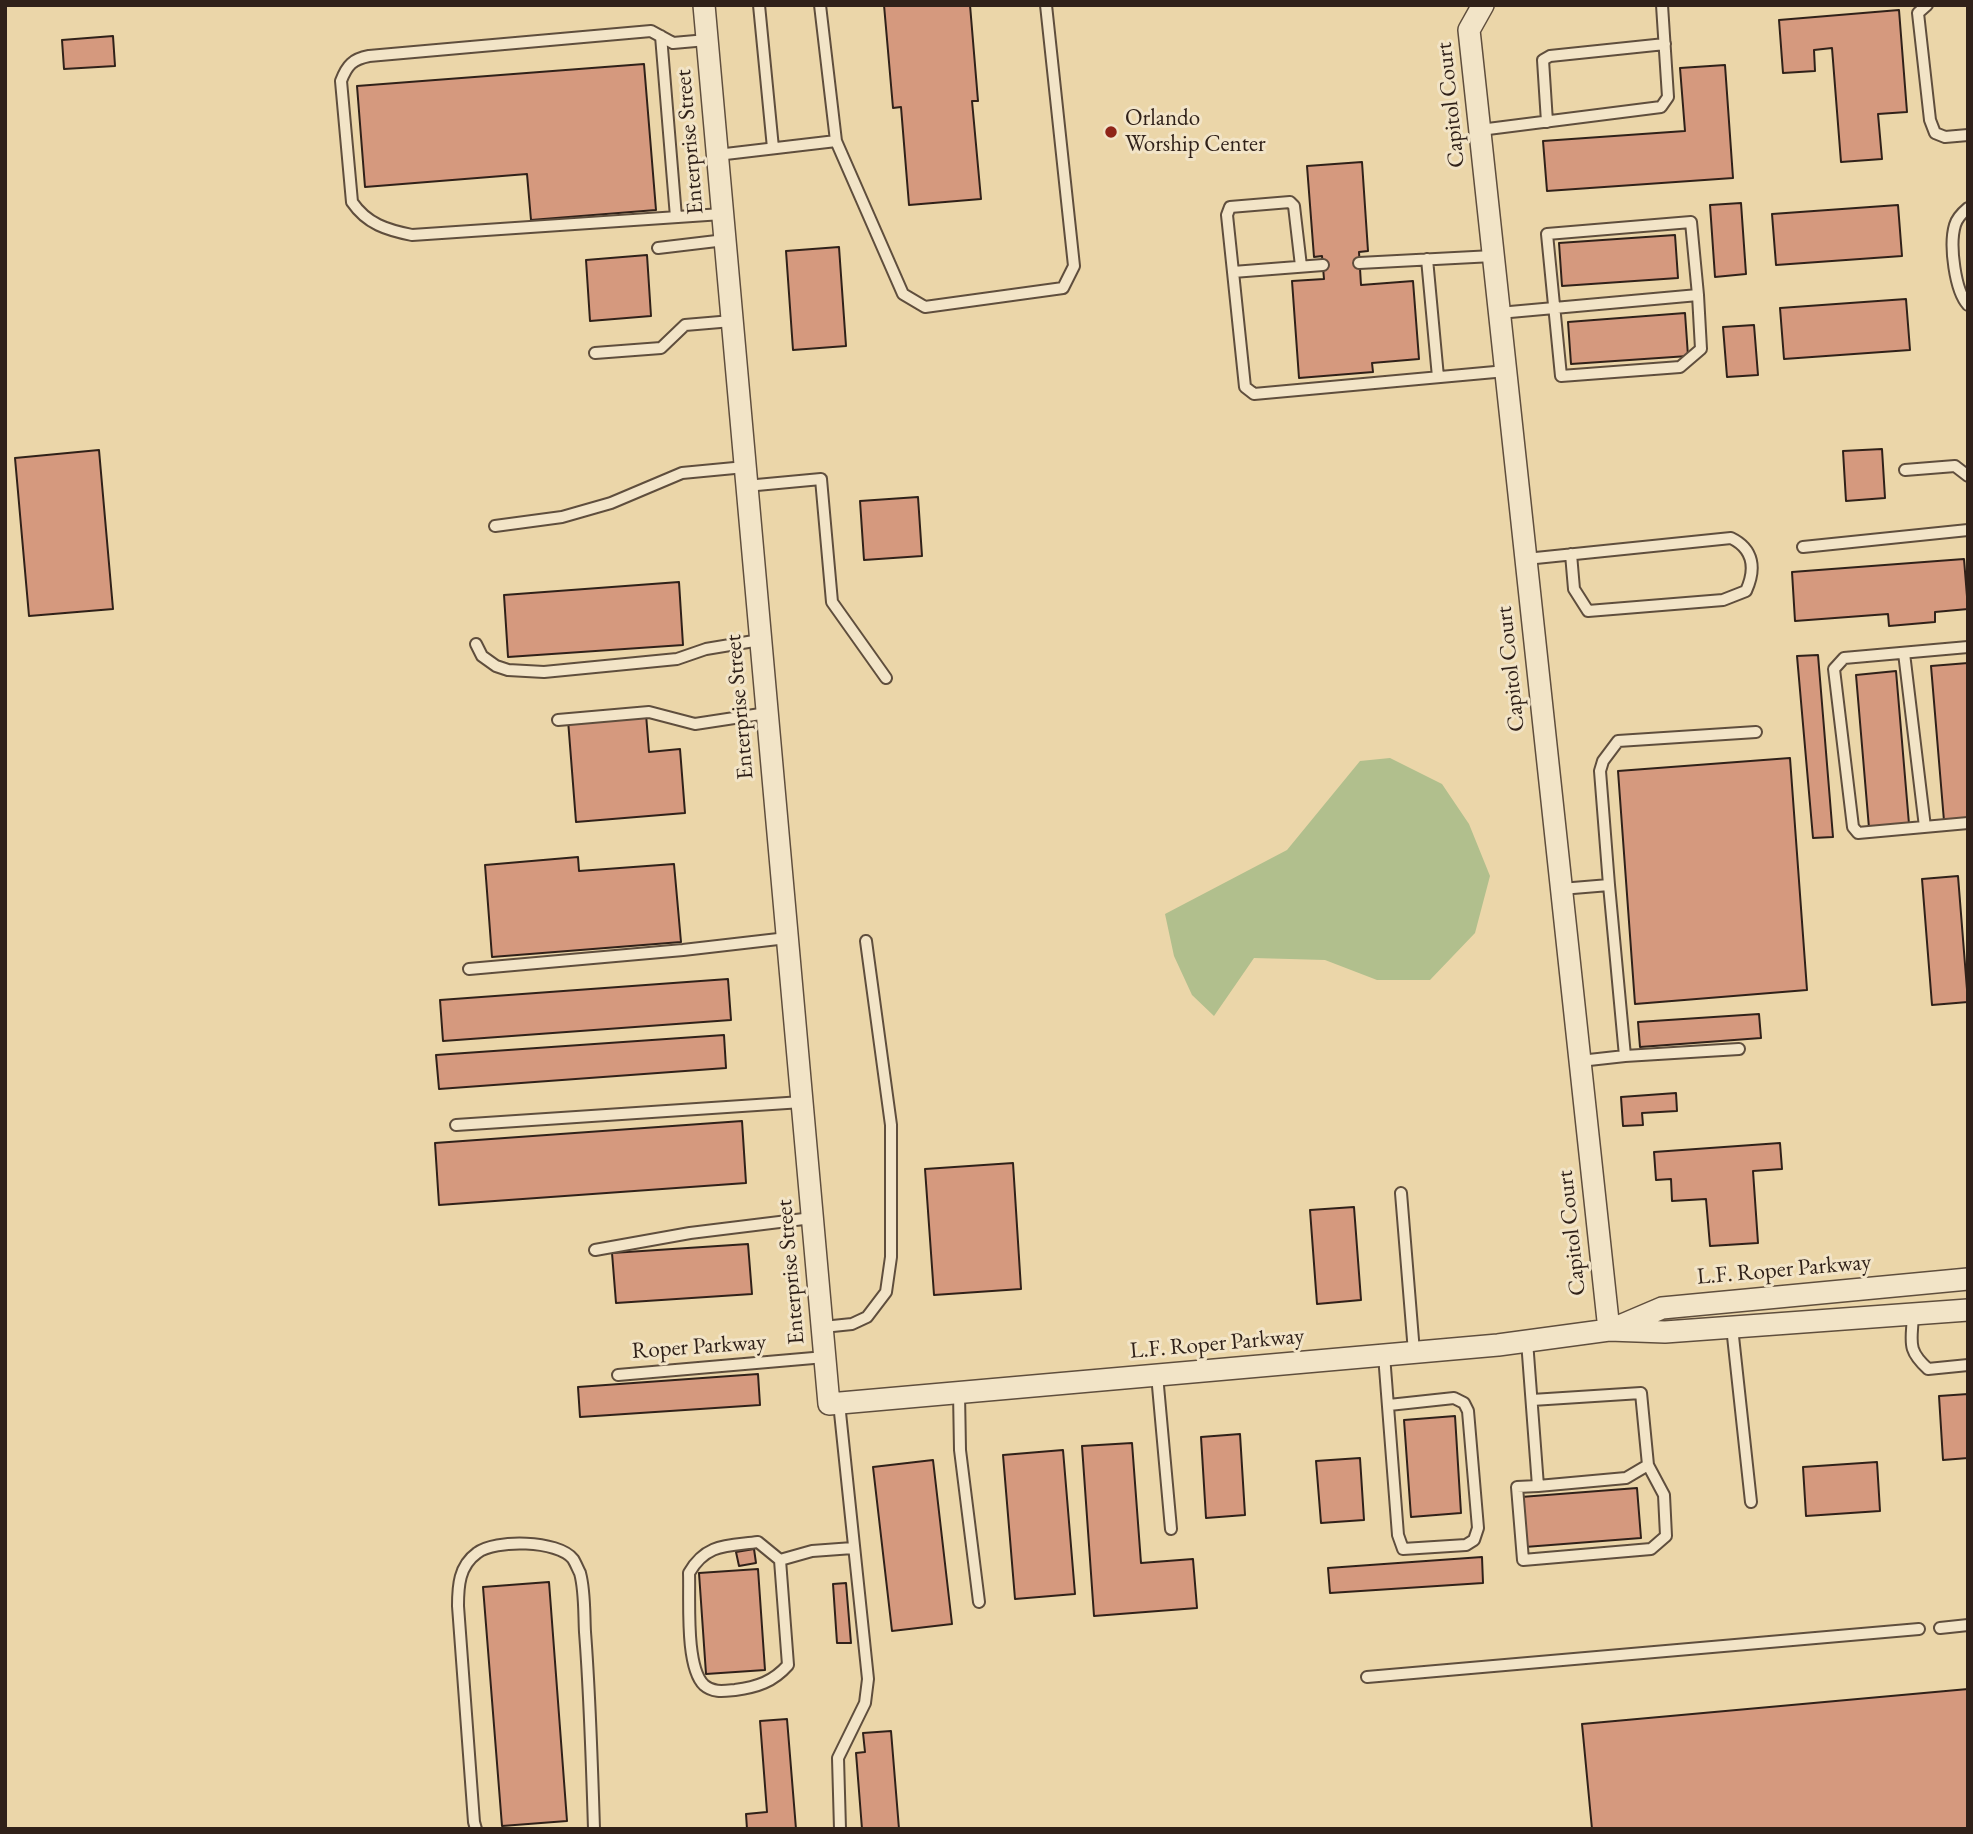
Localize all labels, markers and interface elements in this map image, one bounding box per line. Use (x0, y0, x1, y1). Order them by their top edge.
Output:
street label: Capitol Court (1431, 41, 1471, 169)
street label: Enterprise Street (670, 68, 710, 216)
place label: Orlando Worship Center (1125, 105, 1266, 159)
marker: Orlando Worship Center (1103, 124, 1119, 140)
street label: Capitol Court (1491, 605, 1531, 733)
street label: Enterprise Street (720, 633, 760, 781)
street label: Capitol Court (1552, 1169, 1592, 1297)
street label: Enterprise Street (771, 1198, 811, 1346)
street label: L.F. Roper Parkway (1696, 1249, 1872, 1291)
street label: L.F. Roper Parkway (1129, 1323, 1305, 1365)
street label: Roper Parkway (631, 1329, 767, 1365)

